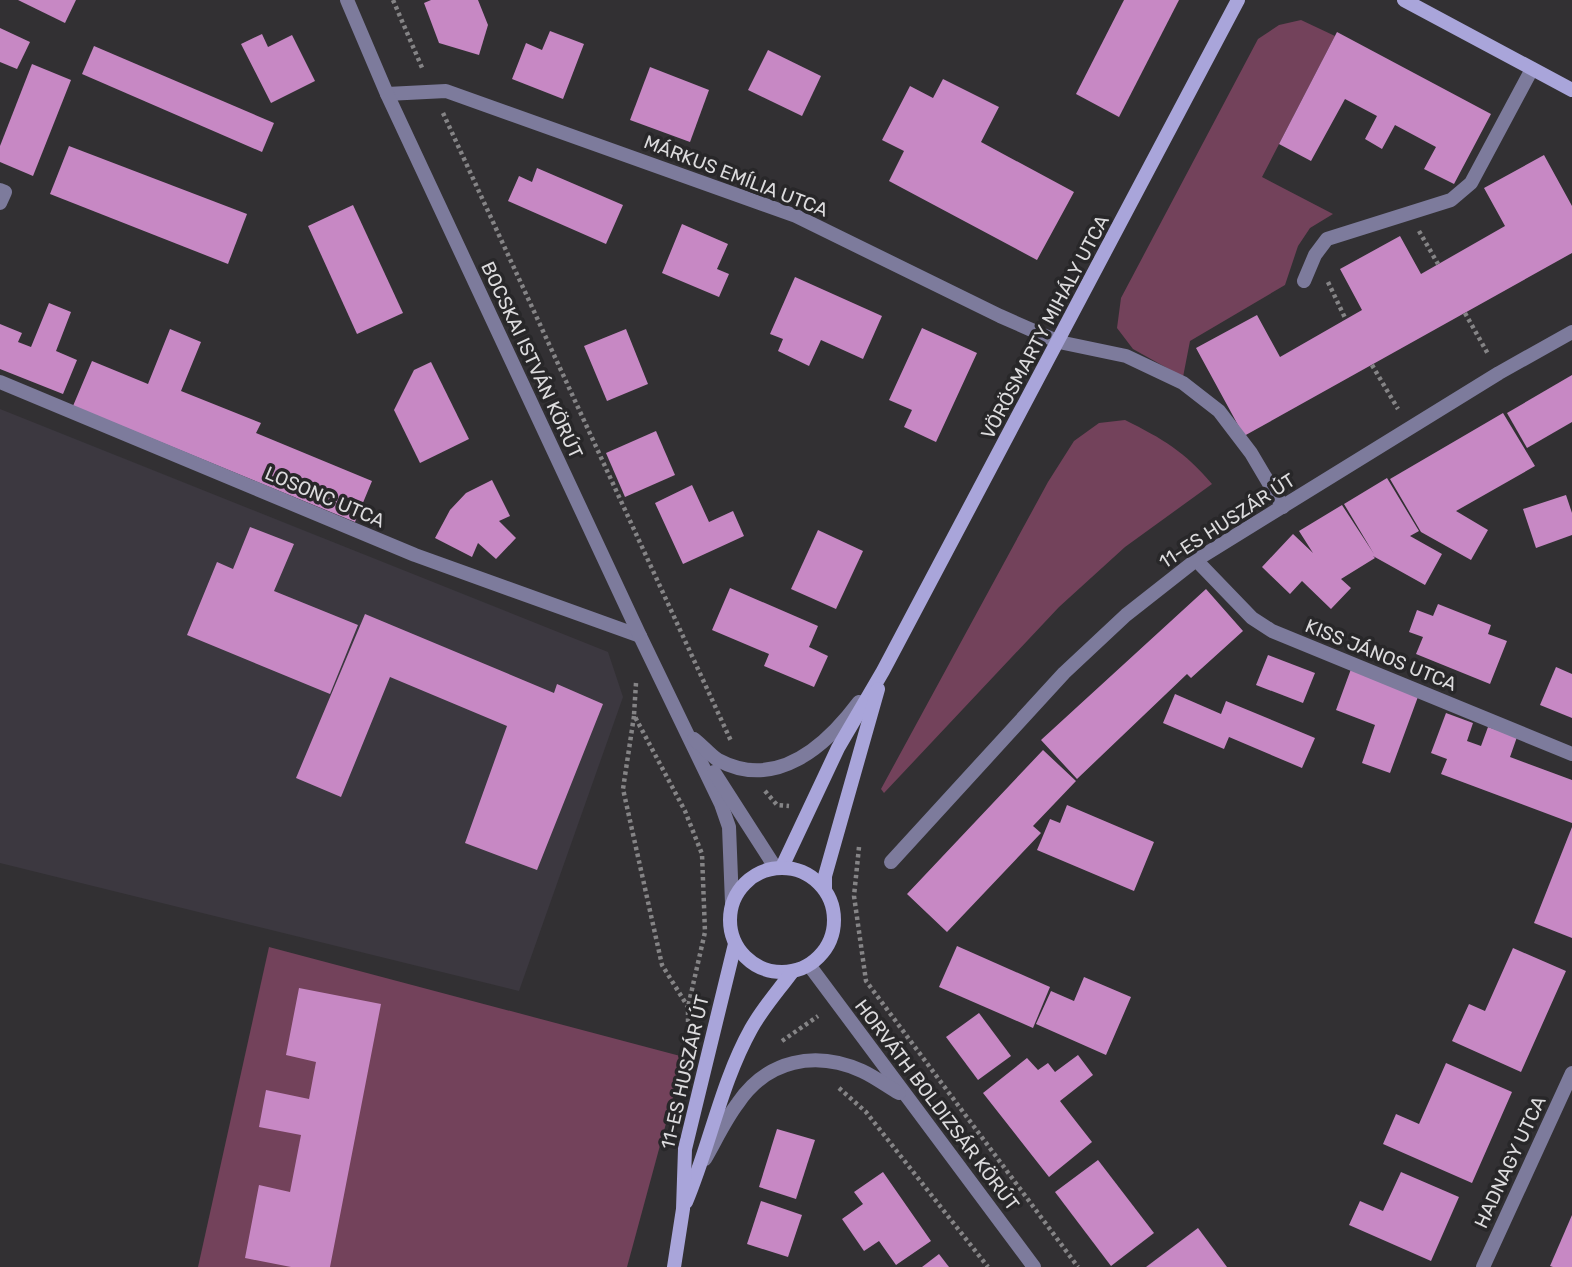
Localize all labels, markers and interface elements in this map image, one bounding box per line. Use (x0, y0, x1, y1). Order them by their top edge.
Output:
street label: MÁRKUS EMÍLIA UTCA (641, 130, 832, 222)
street label: VÖRÖSMARTY MIHÁLY UTCA (976, 211, 1114, 443)
street label: BOCSKAI ISTVÁN KÖRÚT (476, 258, 588, 462)
street label: LOSONC UTCA (262, 461, 389, 533)
street label: 11-ES HUSZÁR ÚT (1155, 468, 1299, 574)
street label: KISS JÁNOS UTCA (1302, 614, 1460, 696)
street label: 11-ES HUSZÁR ÚT (656, 993, 714, 1151)
street label: HORVÁTH BOLDIZSÁR KÖRÚT (850, 995, 1024, 1215)
street label: HADNAGY UTCA (1469, 1092, 1551, 1232)

